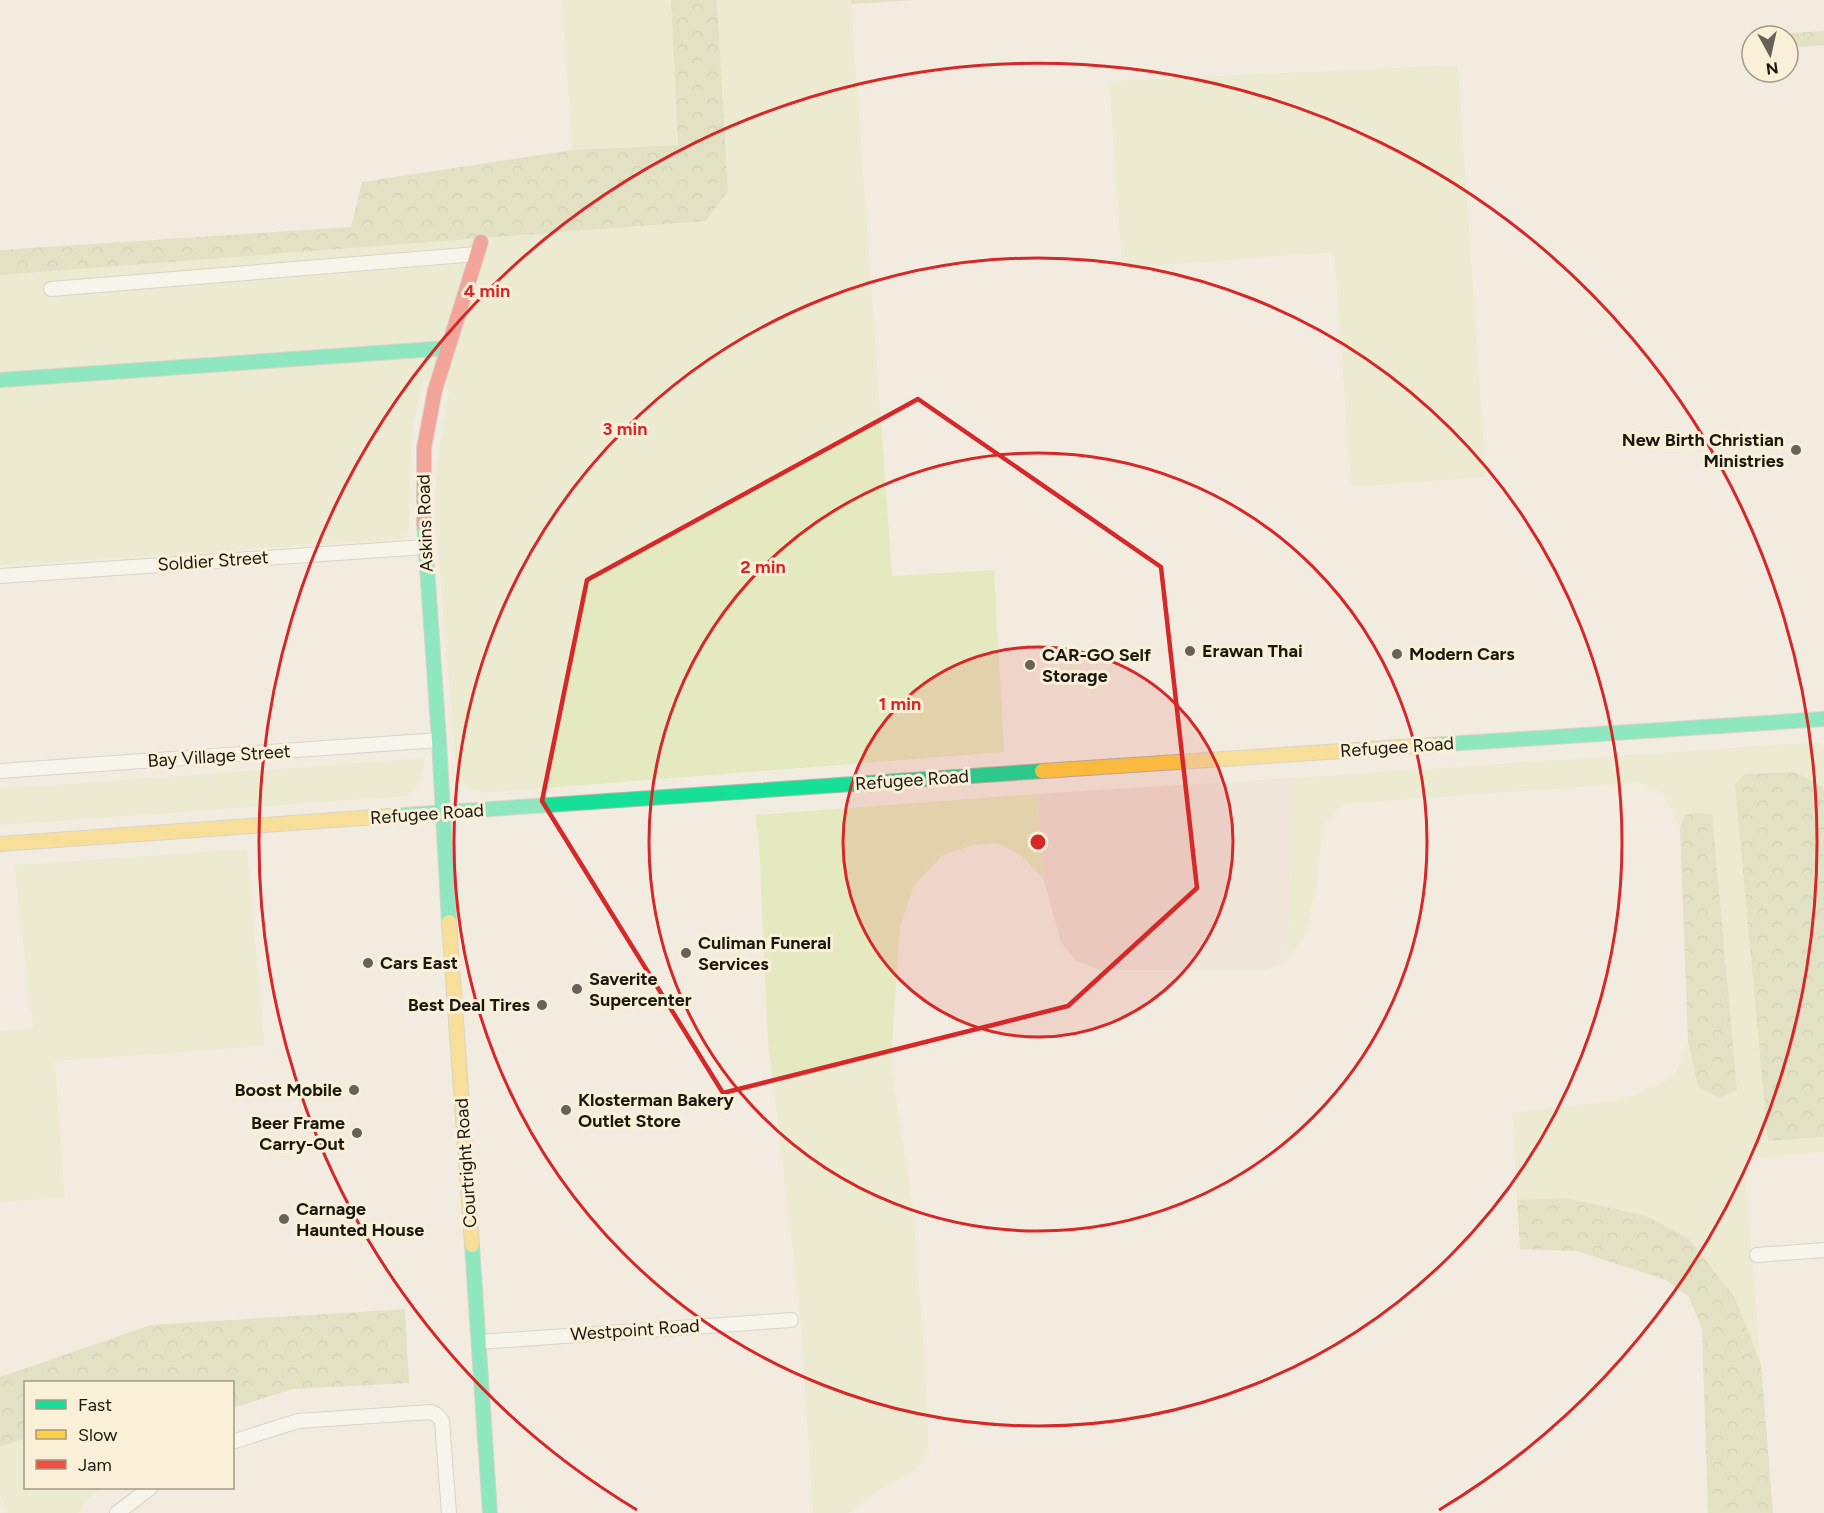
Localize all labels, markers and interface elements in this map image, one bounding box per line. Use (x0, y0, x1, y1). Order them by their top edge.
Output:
north arrow (1740, 24, 1800, 84)
text: N (1765, 58, 1779, 79)
text: 4 min (464, 280, 510, 302)
text: 3 min (603, 418, 647, 440)
place label: New Birth Christian Ministries (1622, 429, 1785, 472)
marker: New Birth Christian Ministries (1789, 443, 1803, 457)
street label: Askins Road (412, 474, 438, 572)
street label: Soldier Street (157, 546, 269, 576)
text: 2 min (740, 556, 786, 578)
place label: Erawan Thai (1202, 640, 1303, 662)
place label: Modern Cars (1409, 643, 1515, 665)
place label: CAR-GO Self Storage (1042, 644, 1152, 687)
marker: Erawan Thai (1183, 644, 1197, 658)
marker: Modern Cars (1390, 647, 1404, 661)
marker: CAR-GO Self Storage (1023, 658, 1037, 672)
text: 1 min (879, 693, 921, 715)
street label: Refugee Road (1339, 732, 1455, 762)
street label: Bay Village Street (147, 740, 291, 772)
street label: Refugee Road (854, 765, 970, 795)
street label: Refugee Road (369, 799, 485, 829)
centre of rings (1028, 832, 1048, 852)
place label: Culiman Funeral Services (698, 932, 831, 975)
marker: Culiman Funeral Services (679, 946, 693, 960)
place label: Cars East (380, 952, 458, 974)
marker: Cars East (361, 956, 375, 970)
place label: Saverite Supercenter (589, 968, 692, 1011)
marker: Saverite Supercenter (570, 982, 584, 996)
place label: Best Deal Tires (408, 994, 531, 1016)
marker: Best Deal Tires (535, 998, 549, 1012)
place label: Boost Mobile (234, 1079, 342, 1101)
marker: Boost Mobile (347, 1083, 361, 1097)
place label: Klosterman Bakery Outlet Store (578, 1089, 735, 1132)
street label: Courtright Road (450, 1097, 482, 1229)
marker: Klosterman Bakery Outlet Store (559, 1103, 573, 1117)
place label: Beer Frame Carry-Out (251, 1112, 345, 1155)
marker: Beer Frame Carry-Out (350, 1126, 364, 1140)
place label: Carnage Haunted House (296, 1198, 424, 1241)
marker: Carnage Haunted House (277, 1212, 291, 1226)
street label: Westpoint Road (570, 1315, 700, 1345)
legend (24, 1381, 234, 1489)
text: Fast (78, 1394, 112, 1416)
text: Slow (78, 1424, 117, 1446)
text: Jam (78, 1454, 112, 1476)

